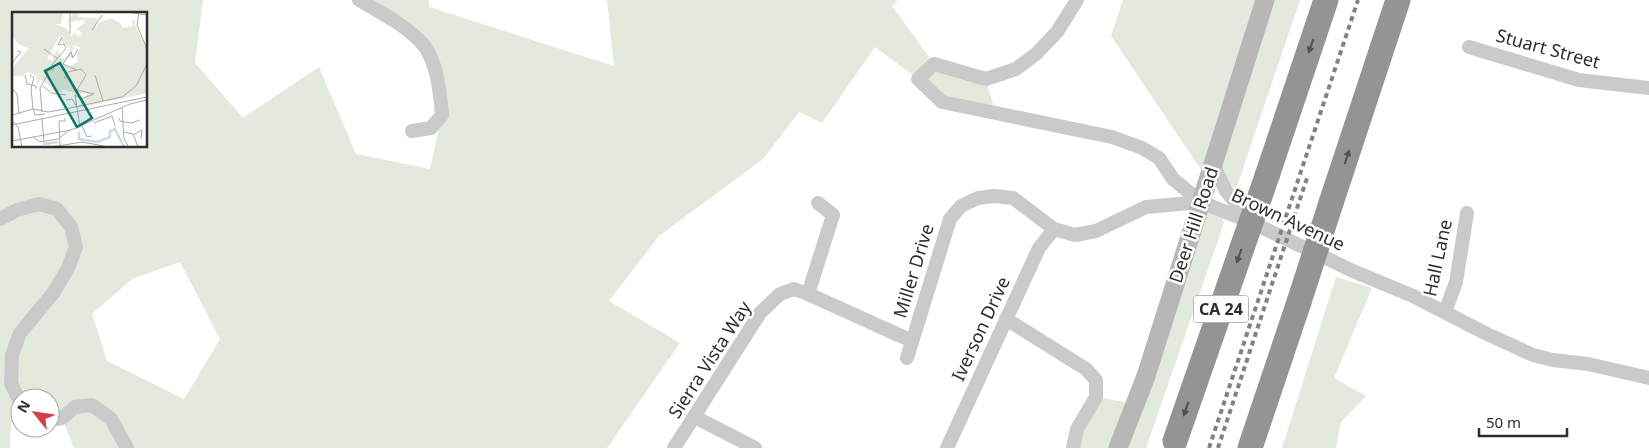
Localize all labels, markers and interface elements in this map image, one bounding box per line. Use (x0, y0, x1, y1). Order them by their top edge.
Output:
inset map (12, 12, 148, 148)
street label: Stuart Street (1494, 23, 1603, 74)
one-way arrow (1307, 39, 1314, 54)
one-way arrow (1343, 149, 1351, 164)
street label: Deer Hill Road (1163, 164, 1223, 286)
street label: Brown Avenue (1228, 182, 1349, 256)
street label: Hall Lane (1417, 217, 1457, 299)
street label: Miller Drive (887, 221, 939, 321)
one-way arrow (1235, 248, 1242, 263)
street label: Iverson Drive (945, 272, 1015, 385)
street label: Sierra Vista Way (662, 296, 756, 423)
road number: CA 24 (1194, 296, 1248, 322)
north arrow (10, 388, 60, 438)
text: N (12, 397, 34, 416)
one-way arrow (1182, 402, 1190, 417)
scale bar (1479, 406, 1566, 438)
text: 50 m (1486, 412, 1521, 432)

